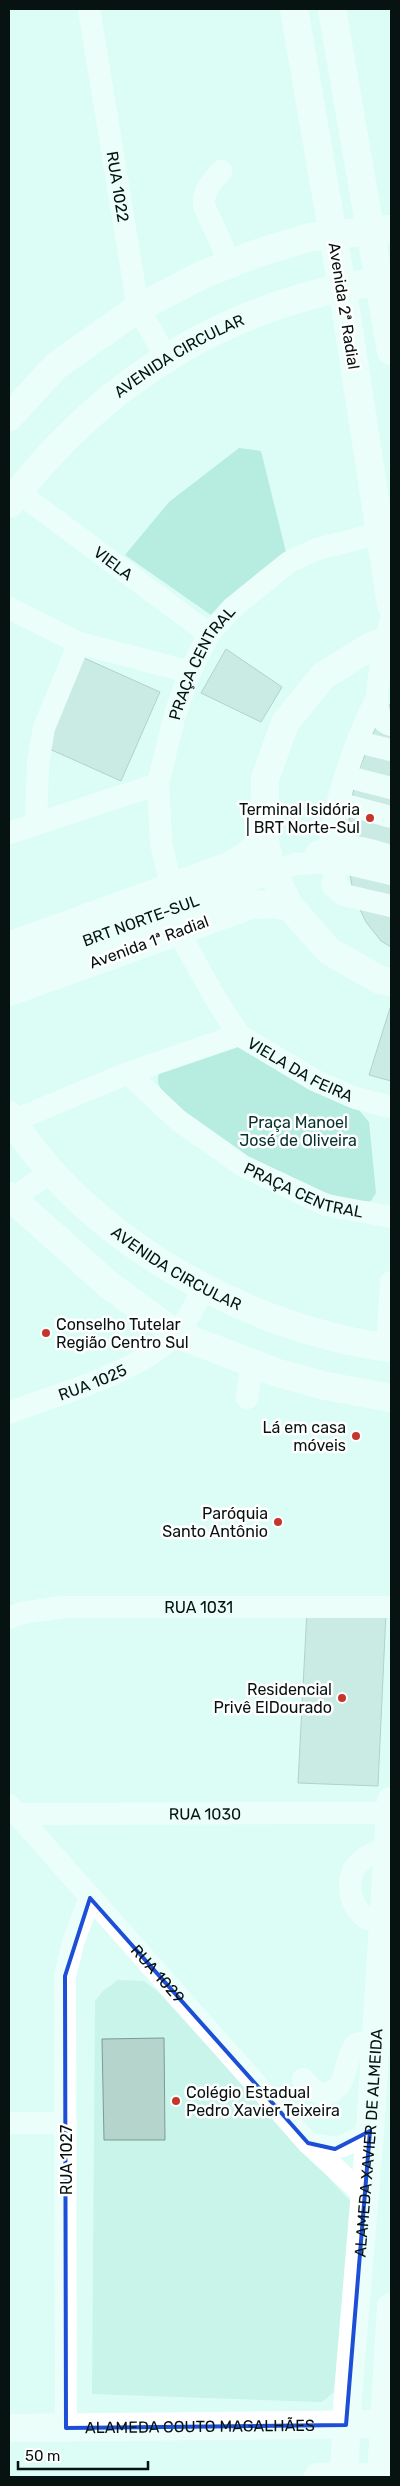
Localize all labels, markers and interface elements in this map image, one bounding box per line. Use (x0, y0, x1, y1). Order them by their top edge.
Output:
street label: RUA 1022 (103, 150, 133, 223)
street label: Avenida 2ª Radial (325, 241, 363, 371)
street label: AVENIDA CIRCULAR (110, 310, 247, 401)
street label: VIELA (90, 542, 137, 584)
street label: PRAÇA CENTRAL (164, 602, 239, 722)
place label: Terminal Isidória | BRT Norte-Sul (239, 800, 360, 837)
marker: Terminal Isidória | BRT Norte-Sul (364, 812, 376, 824)
street label: BRT NORTE-SUL (80, 890, 201, 950)
street label: Avenida 1ª Radial (87, 912, 211, 972)
street label: VIELA DA FEIRA (244, 1033, 356, 1106)
park label: Praça Manoel José de Oliveira (239, 1113, 357, 1150)
street label: PRAÇA CENTRAL (241, 1158, 365, 1221)
street label: AVENIDA CIRCULAR (108, 1222, 245, 1314)
place label: Conselho Tutelar Região Centro Sul (56, 1315, 189, 1352)
marker: Conselho Tutelar Região Centro Sul (40, 1327, 52, 1339)
street label: RUA 1025 (56, 1360, 130, 1404)
place label: Lá em casa móveis (262, 1418, 346, 1455)
marker: Lá em casa móveis (350, 1430, 362, 1442)
place label: Paróquia Santo Antônio (162, 1504, 268, 1541)
marker: Paróquia Santo Antônio (272, 1516, 284, 1528)
street label: RUA 1031 (164, 1598, 233, 1617)
place label: Residencial Privê ElDourado (213, 1680, 332, 1717)
marker: Residencial Privê ElDourado (336, 1692, 348, 1704)
street label: RUA 1030 (169, 1804, 241, 1823)
street label: RUA 1029 (127, 1940, 189, 2007)
street label: ALAMEDA XAVIER DE ALMEIDA (350, 2028, 386, 2258)
place label: Colégio Estadual Pedro Xavier Teixeira (186, 2083, 340, 2120)
marker: Colégio Estadual Pedro Xavier Teixeira (170, 2095, 182, 2107)
street label: RUA 1027 (57, 2125, 76, 2195)
street label: ALAMEDA COUTO MAGALHÃES (85, 2415, 315, 2437)
scale bar (18, 2438, 148, 2470)
text: 50 m (25, 2447, 60, 2465)

